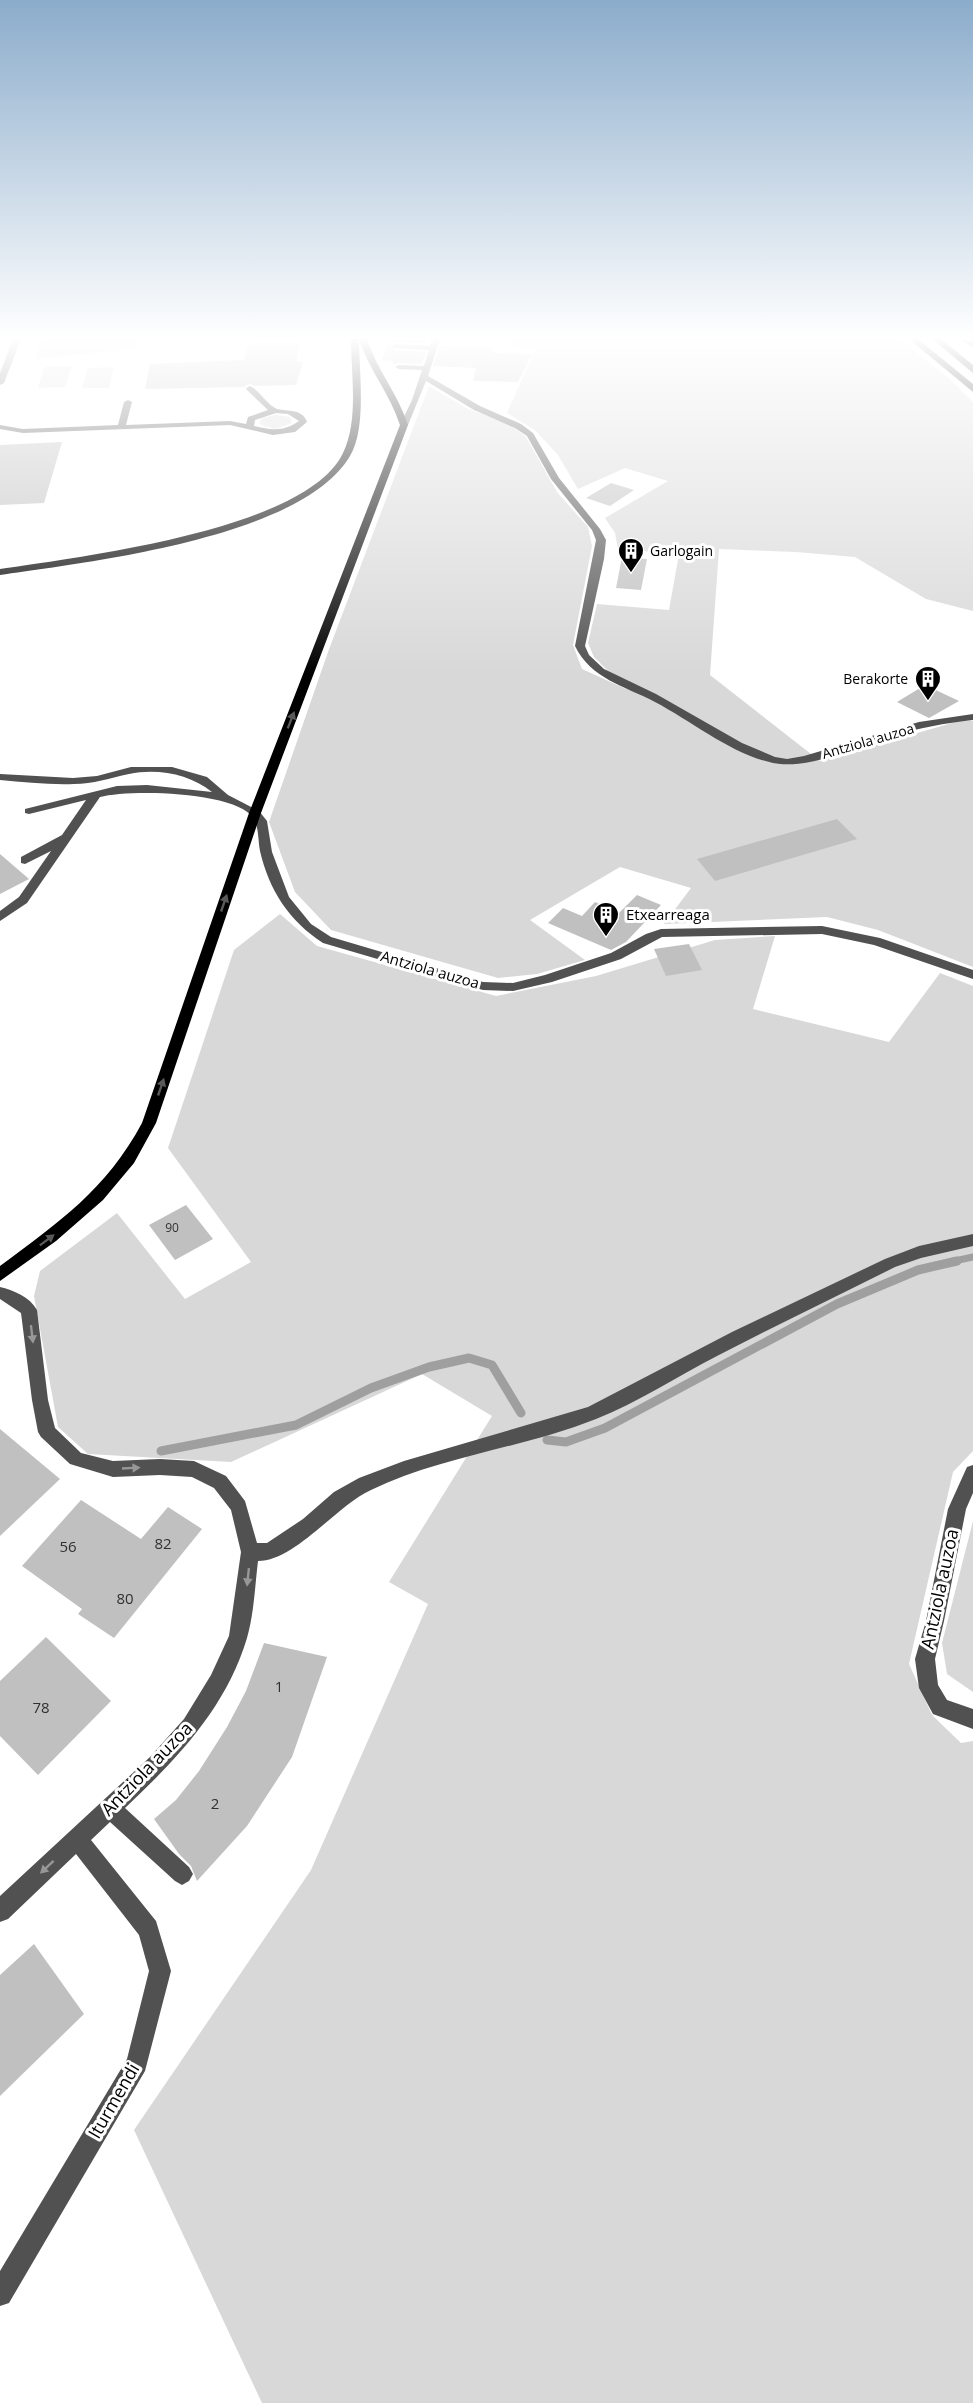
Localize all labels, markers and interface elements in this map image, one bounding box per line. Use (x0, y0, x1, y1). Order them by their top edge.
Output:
building icon: Garlogain (616, 536, 646, 574)
place label: Garlogain (650, 541, 713, 560)
building icon: Berakorte (913, 664, 943, 702)
place label: Berakorte (843, 669, 908, 688)
one-way arrow (286, 710, 296, 728)
street label: Antziola auzoa (820, 718, 916, 763)
one-way arrow (220, 894, 230, 912)
building icon: Etxearreaga (591, 900, 621, 938)
place label: Etxearreaga (626, 904, 710, 924)
street label: Antziola auzoa (379, 945, 482, 993)
one-way arrow (157, 1078, 167, 1096)
house number: 90 (165, 1219, 179, 1236)
one-way arrow (38, 1234, 54, 1246)
one-way arrow (27, 1324, 37, 1343)
one-way arrow (122, 1464, 141, 1473)
street label: Antziola auzoa (915, 1527, 963, 1651)
house number: 82 (154, 1533, 172, 1553)
house number: 56 (59, 1536, 77, 1556)
one-way arrow (243, 1567, 252, 1586)
house number: 80 (116, 1588, 134, 1608)
house number: 1 (275, 1676, 283, 1696)
house number: 78 (32, 1697, 50, 1717)
street label: Antziola auzoa (95, 1716, 197, 1821)
house number: 2 (211, 1793, 219, 1813)
one-way arrow (40, 1860, 55, 1874)
street label: Iturmendi (82, 2058, 144, 2143)

